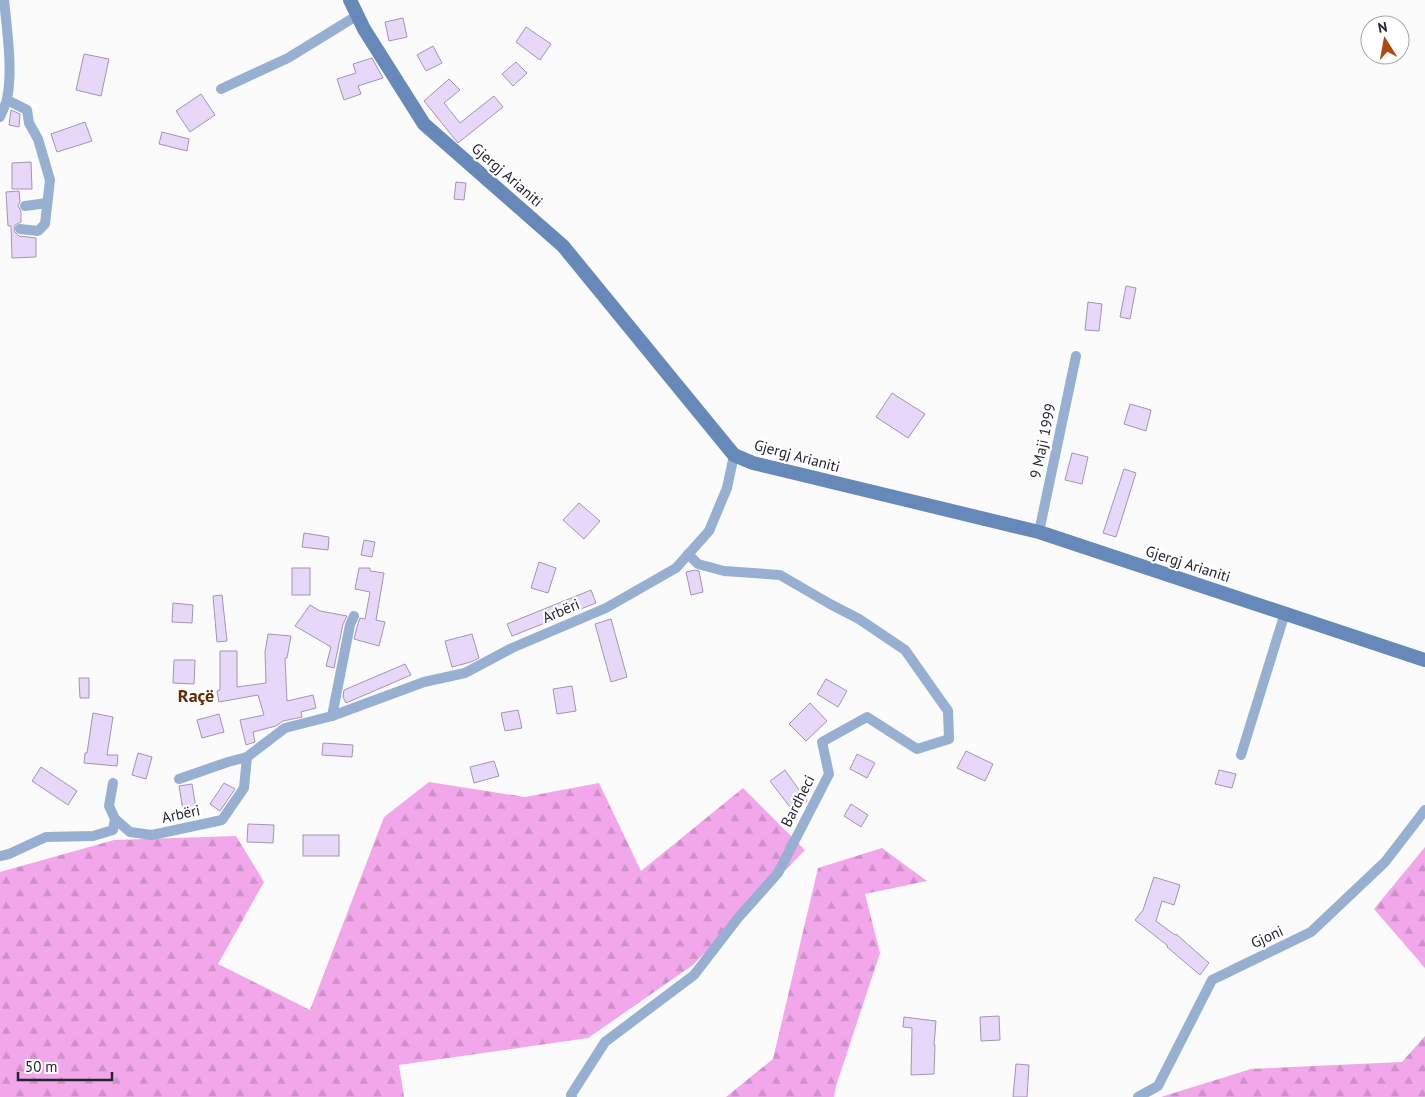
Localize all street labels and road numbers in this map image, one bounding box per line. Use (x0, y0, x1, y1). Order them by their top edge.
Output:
street label: Gjergj Arianiti (468, 139, 547, 211)
street label: 9 Maji 1999 (1025, 402, 1060, 480)
street label: Gjergj Arianiti (752, 435, 842, 476)
street label: Gjergj Arianiti (1143, 541, 1233, 586)
street label: Arbëri (539, 594, 582, 627)
street label: Bardheci (776, 772, 819, 830)
street label: Arbëri (160, 800, 202, 827)
street label: Gjoni (1248, 921, 1286, 952)

